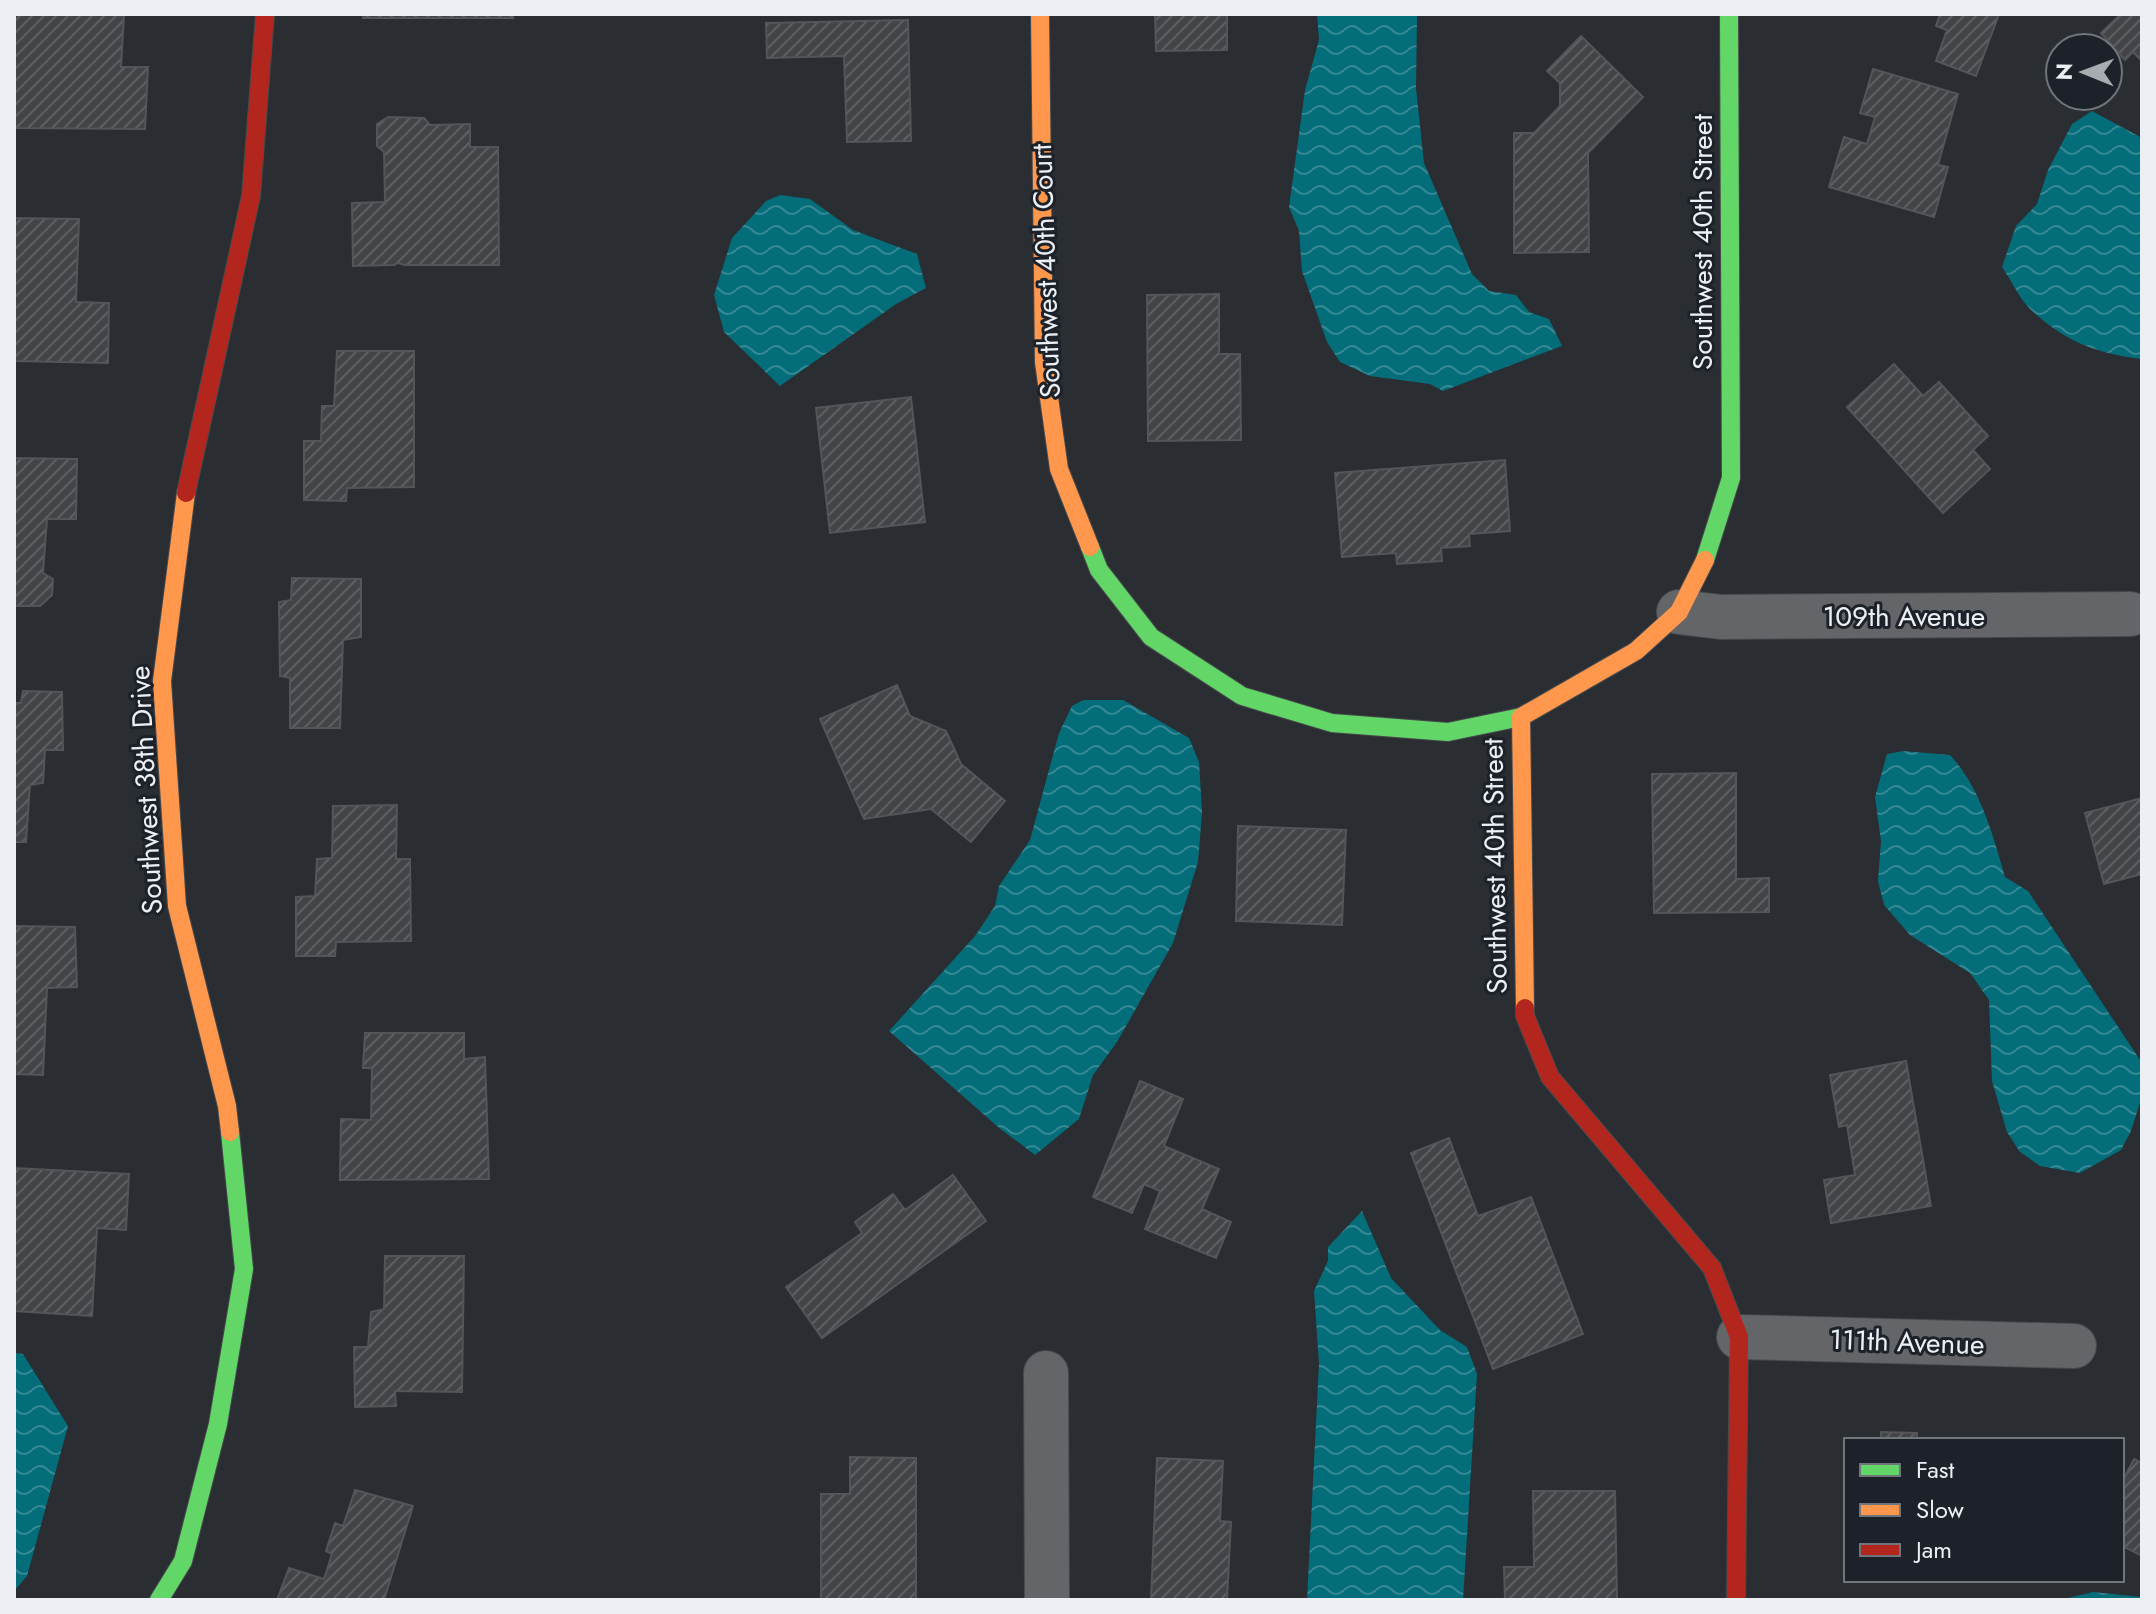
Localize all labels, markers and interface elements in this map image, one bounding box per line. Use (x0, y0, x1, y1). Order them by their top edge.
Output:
north arrow (2044, 32, 2124, 112)
text: N (2048, 63, 2080, 81)
street label: Southwest 40th Street (1682, 114, 1723, 370)
street label: Southwest 40th Court (1021, 143, 1071, 399)
street label: 109th Avenue (1823, 596, 1985, 637)
street label: Southwest 38th Drive (119, 665, 173, 915)
street label: Southwest 40th Street (1472, 737, 1518, 994)
street label: 111th Avenue (1829, 1319, 1985, 1365)
legend (1844, 1438, 2124, 1582)
text: Fast (1916, 1452, 1954, 1487)
text: Slow (1916, 1492, 1964, 1527)
text: Jam (1913, 1532, 1952, 1567)

